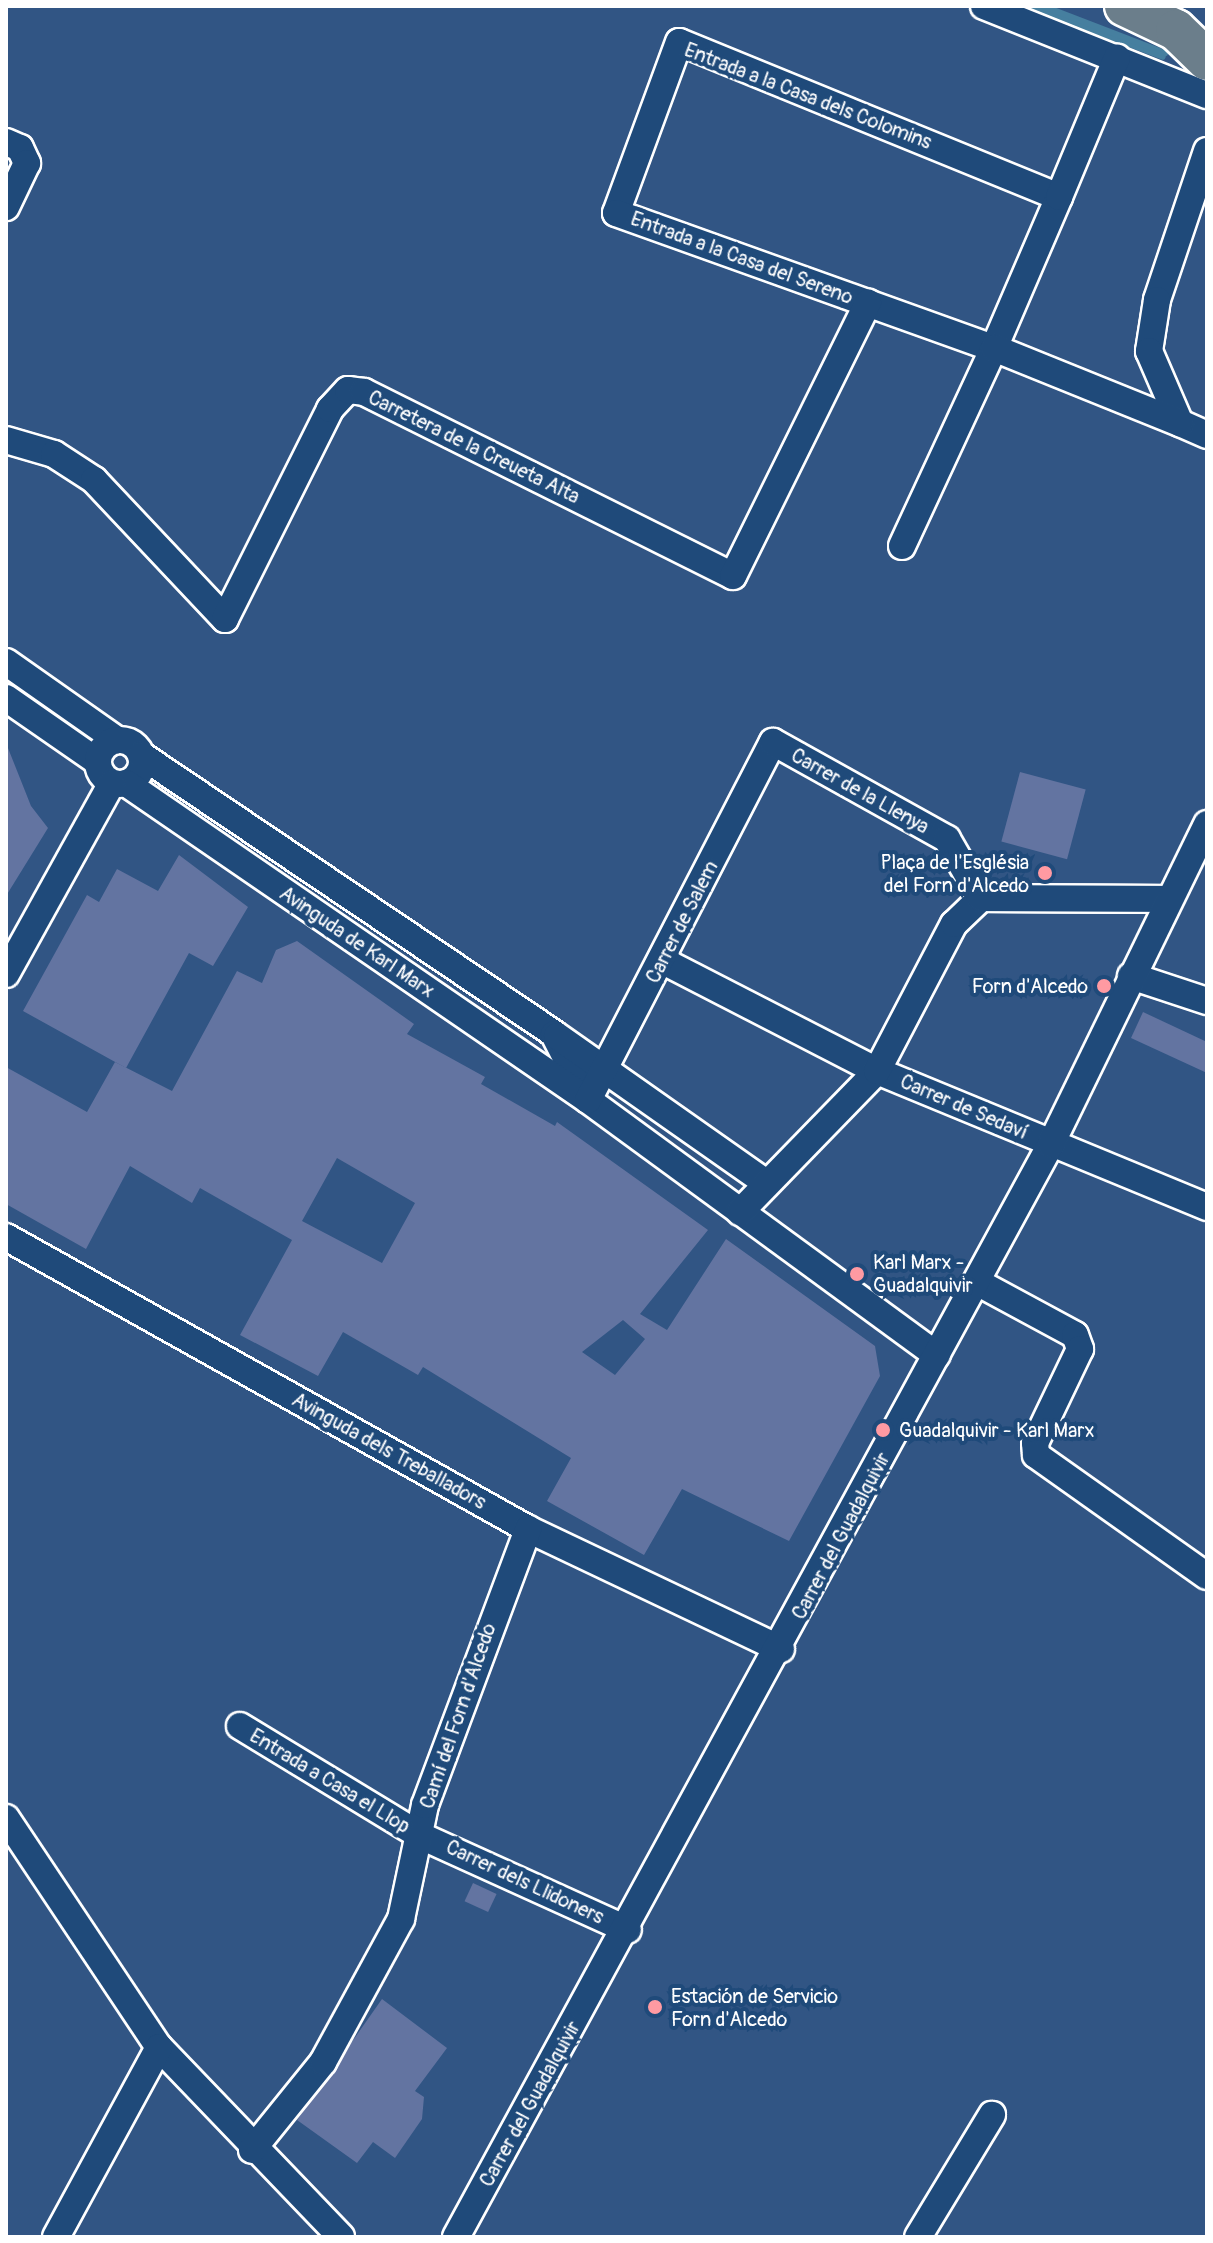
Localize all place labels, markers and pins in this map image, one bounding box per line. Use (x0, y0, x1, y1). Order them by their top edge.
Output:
place label: Plaça de l'Església del Forn d'Alcedo (880, 850, 1029, 897)
marker: Plaça de l'Església del Forn d'Alcedo (1036, 864, 1054, 882)
place label: Forn d'Alcedo (972, 974, 1088, 998)
marker: Forn d'Alcedo (1095, 977, 1113, 995)
place label: Karl Marx - Guadalquivir (873, 1250, 973, 1297)
marker: Karl Marx - Guadalquivir (848, 1265, 866, 1283)
place label: Guadalquivir - Karl Marx (899, 1418, 1094, 1442)
marker: Guadalquivir - Karl Marx (874, 1421, 892, 1439)
place label: Estación de Servicio Forn d'Alcedo (671, 1984, 838, 2031)
marker: Estación de Servicio Forn d'Alcedo (646, 1998, 664, 2016)

